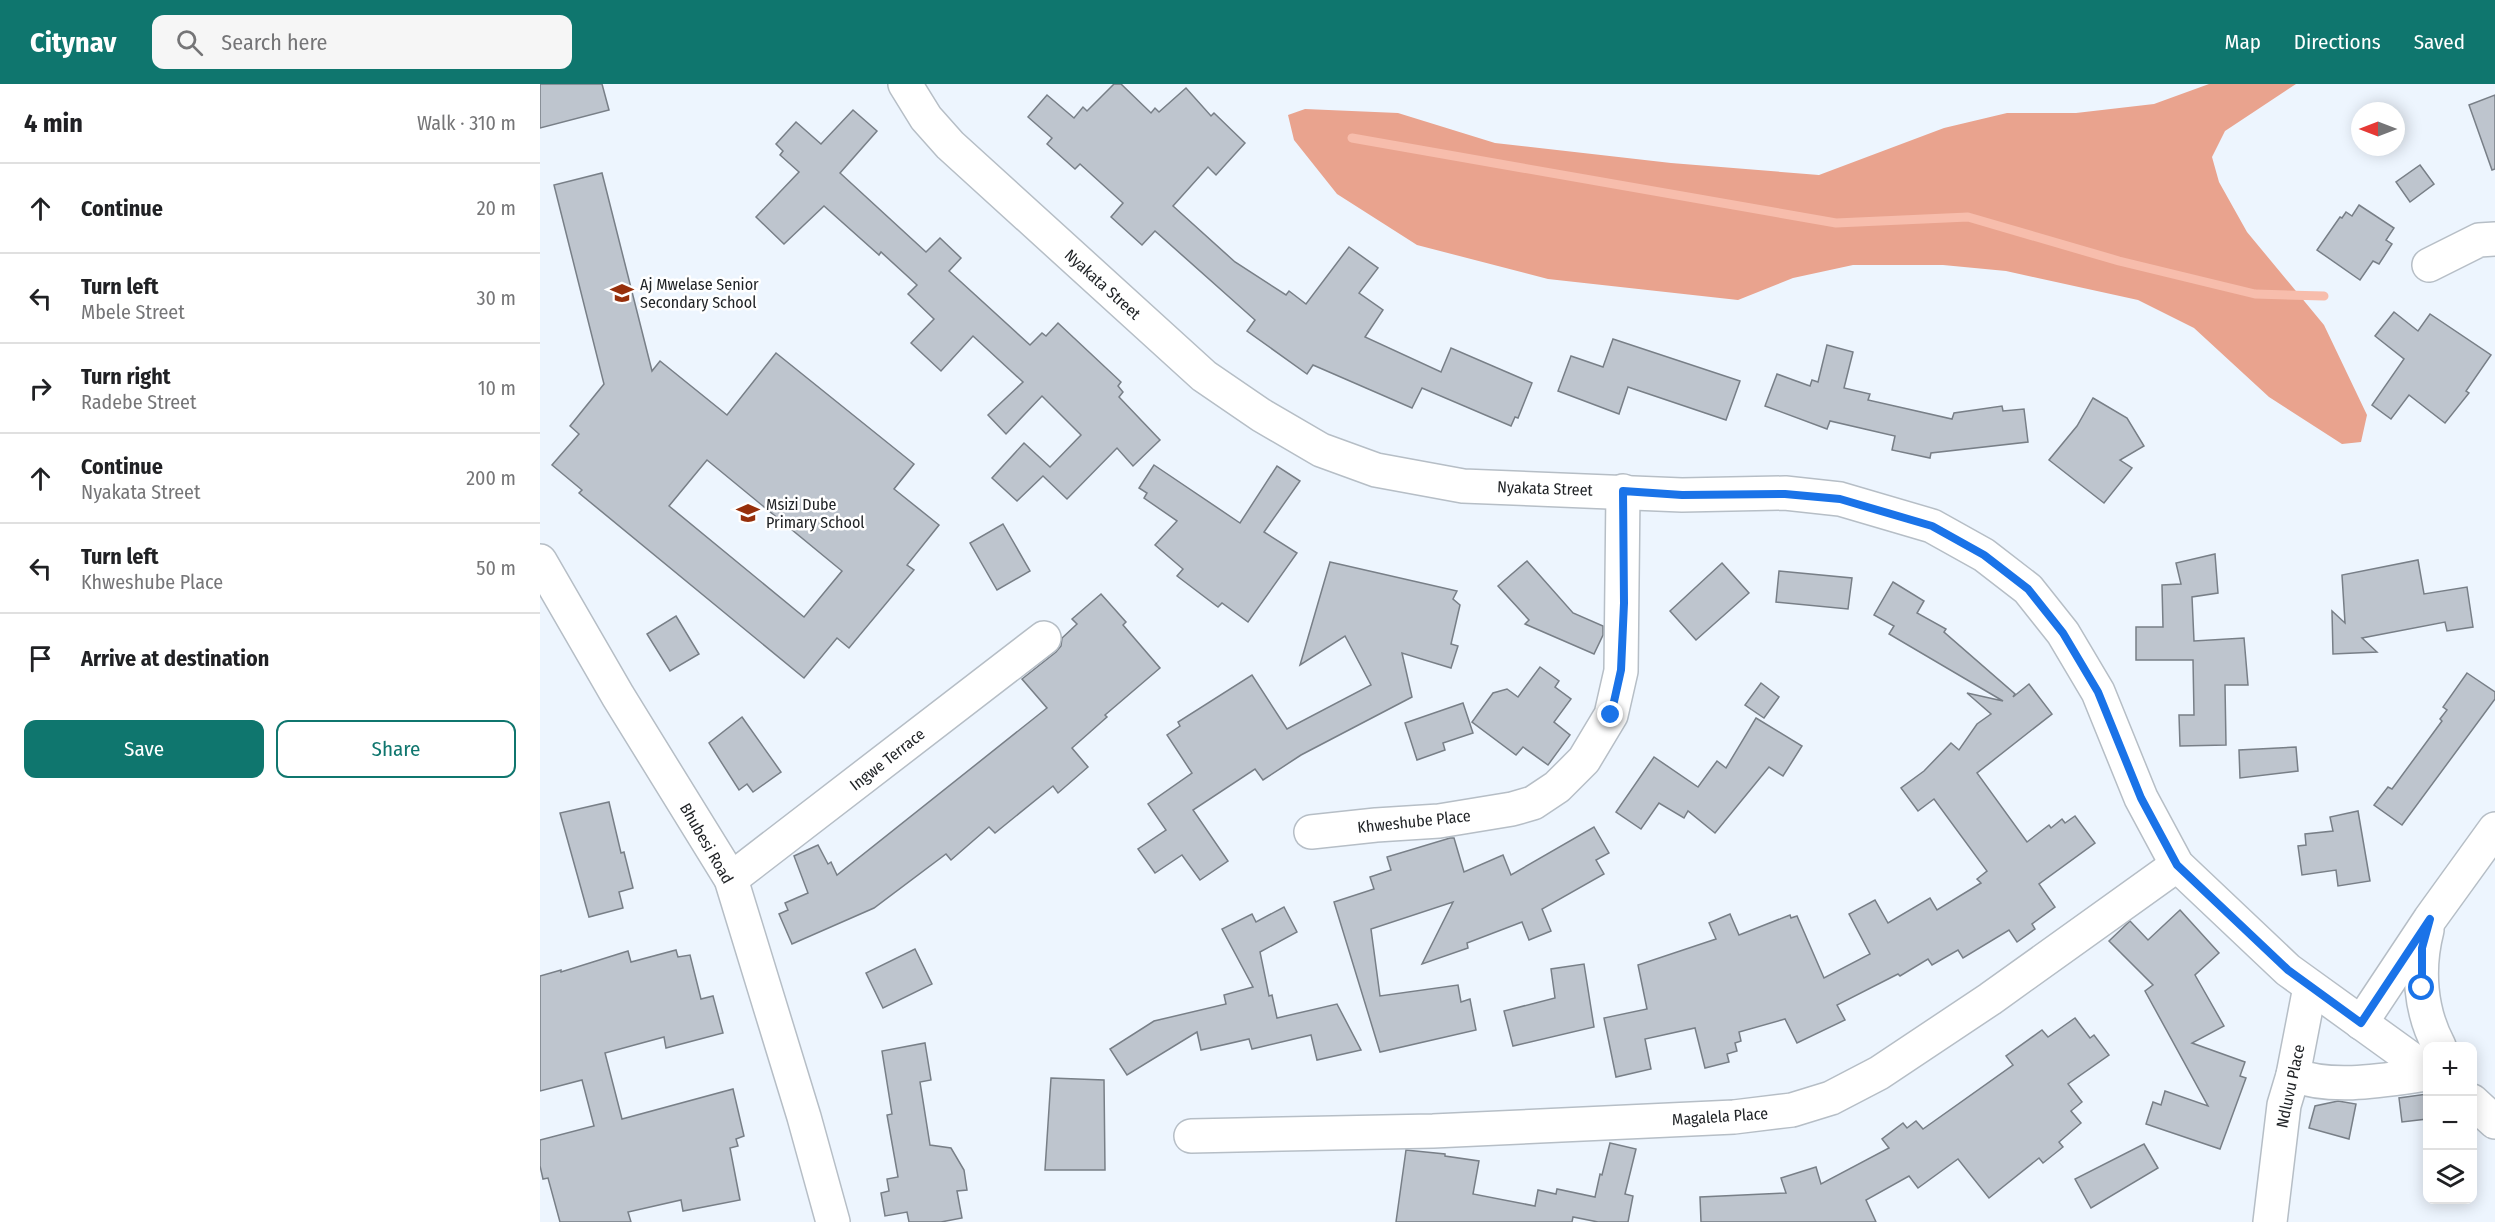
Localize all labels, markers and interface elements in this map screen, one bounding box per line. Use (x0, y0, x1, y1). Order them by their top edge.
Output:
search box (152, 15, 572, 69)
text: Citynav (30, 26, 116, 59)
icon: search (173, 26, 206, 59)
text: Search here (221, 29, 327, 56)
text: Map (2224, 29, 2261, 55)
text: Directions (2294, 29, 2381, 55)
text: Saved (2414, 29, 2465, 55)
north arrow (2351, 102, 2405, 156)
text: 4 min (24, 108, 83, 139)
text: Walk · 310 m (417, 111, 516, 135)
icon: ahead (24, 192, 57, 225)
text: Continue (81, 195, 163, 222)
text: 20 m (477, 196, 516, 220)
street label: Nyakata Street (1061, 245, 1145, 324)
text: Turn left (81, 273, 159, 300)
place label: Aj Mwelase Senior Secondary School (640, 275, 759, 312)
school or university icon: Aj Mwelase Senior Secondary School (609, 280, 635, 306)
icon: left (24, 282, 57, 315)
text: 30 m (476, 286, 516, 310)
text: Mbele Street (81, 300, 185, 324)
text: Turn right (81, 363, 170, 390)
icon: right (24, 372, 57, 405)
text: 10 m (478, 376, 516, 400)
text: Radebe Street (81, 390, 197, 414)
text: Continue (81, 453, 163, 480)
icon: ahead (24, 462, 57, 495)
text: 200 m (466, 466, 516, 490)
street label: Nyakata Street (1497, 477, 1594, 500)
text: Nyakata Street (81, 480, 200, 504)
place label: Msizi Dube Primary School (766, 495, 865, 532)
school or university icon: Msizi Dube Primary School (735, 500, 761, 526)
text: Turn left (81, 543, 159, 570)
icon: left (24, 552, 57, 585)
text: 50 m (476, 556, 516, 580)
text: Khweshube Place (81, 570, 223, 594)
icon: arrive (24, 642, 57, 675)
text: Arrive at destination (81, 645, 269, 672)
route end (1597, 701, 1623, 727)
button: Save (24, 720, 264, 778)
button: Share (276, 720, 516, 778)
street label: Ingwe Terrace (846, 724, 929, 794)
street label: Bhubesi Road (676, 800, 737, 887)
street label: Khweshube Place (1357, 806, 1472, 837)
route start (2408, 974, 2434, 1000)
map controls (2423, 1042, 2477, 1204)
button: + (2423, 1042, 2477, 1096)
street label: Ndluvu Place (2272, 1043, 2309, 1130)
button: − (2423, 1096, 2477, 1150)
street label: Magalela Place (1671, 1104, 1769, 1129)
button: layers (2423, 1150, 2477, 1204)

